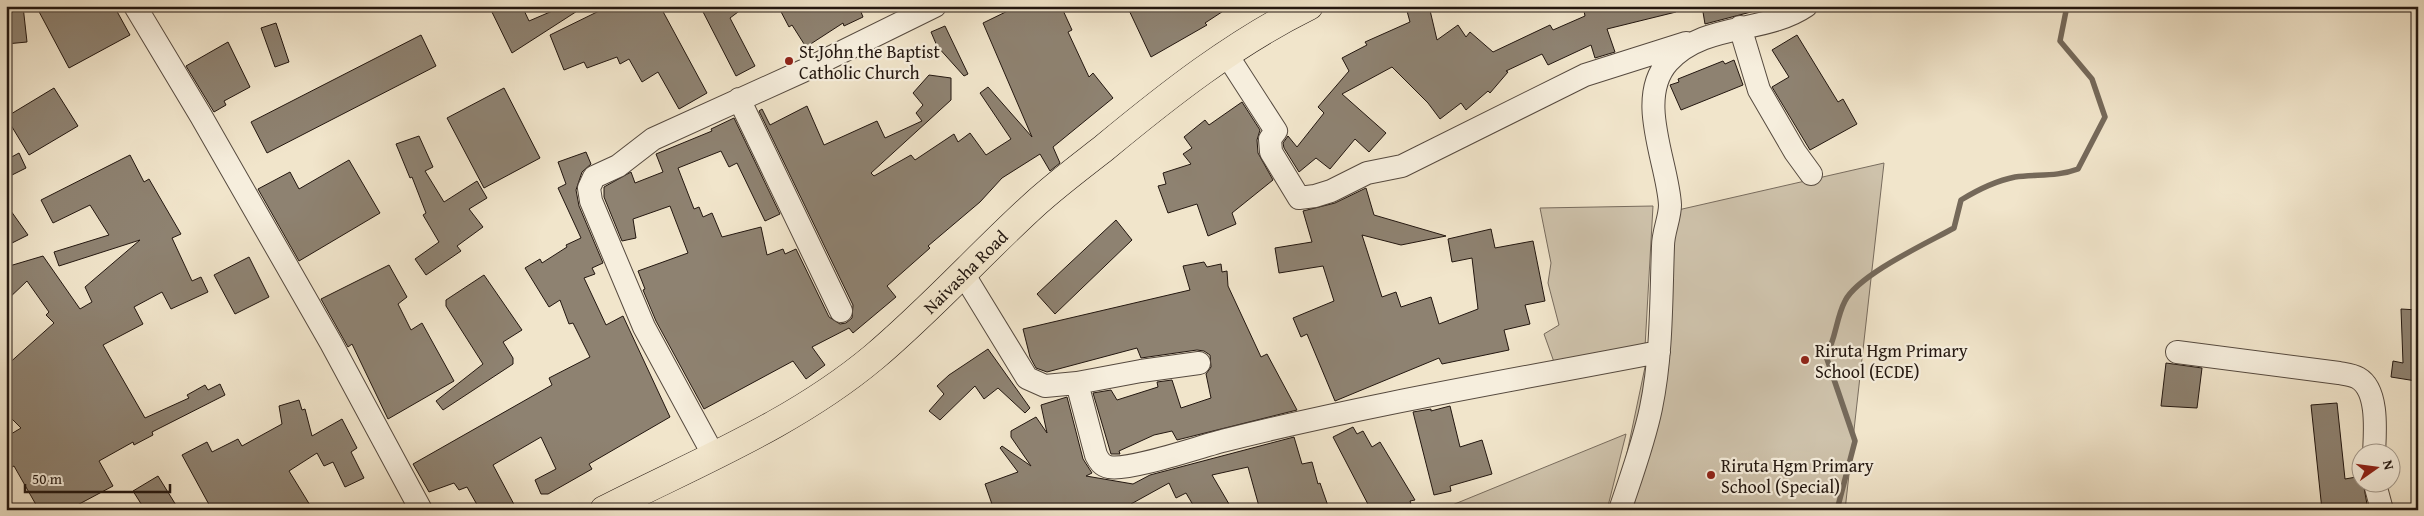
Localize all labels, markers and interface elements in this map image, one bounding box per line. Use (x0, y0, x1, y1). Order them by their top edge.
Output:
place label: St.John the Baptist Catholic Church (799, 38, 940, 86)
marker: St.John the Baptist Catholic Church (783, 55, 795, 67)
street label: Naivasha Road (916, 223, 1014, 320)
place label: Riruta Hgm Primary School (ECDE) (1815, 337, 1968, 385)
marker: Riruta Hgm Primary School (ECDE) (1799, 354, 1811, 366)
north arrow (2352, 444, 2402, 494)
place label: Riruta Hgm Primary School (Special) (1721, 452, 1874, 500)
text: N (2378, 458, 2400, 472)
scale bar (25, 461, 170, 493)
text: 50 m (32, 468, 63, 489)
marker: Riruta Hgm Primary School (Special) (1705, 469, 1717, 481)

